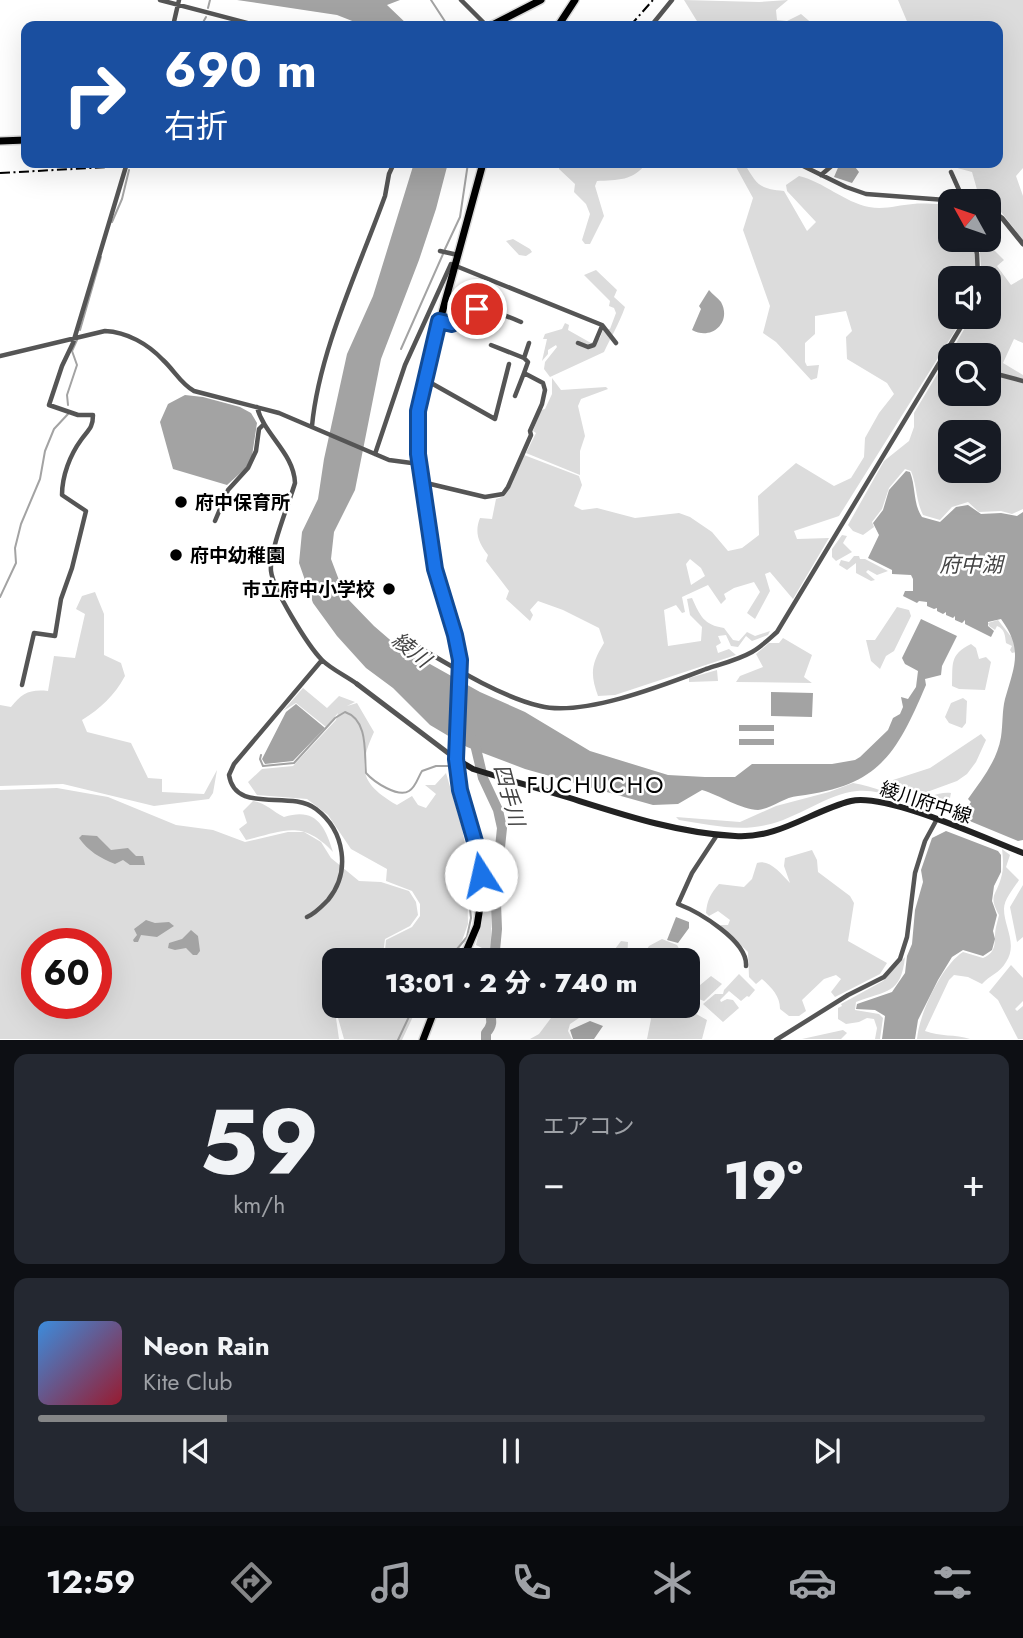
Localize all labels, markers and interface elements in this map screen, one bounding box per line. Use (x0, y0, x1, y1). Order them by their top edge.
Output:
text: 690 m (164, 35, 317, 105)
icon: right (49, 49, 140, 140)
text: 右折 (164, 103, 228, 149)
north arrow (938, 189, 1001, 252)
map controls (938, 189, 1001, 483)
button: sound (938, 266, 1001, 329)
pin (447, 279, 507, 339)
icon: arrive (458, 290, 496, 328)
button: search (938, 343, 1001, 406)
button: layers (938, 420, 1001, 483)
place label: 府中保育所 (195, 489, 290, 516)
marker: 府中保育所 (173, 494, 189, 510)
place label: 府中幼稚園 (190, 542, 285, 569)
marker: 府中幼稚園 (168, 547, 184, 563)
water label: 府中湖 (940, 550, 1005, 580)
place label: 市立府中小学校 (242, 576, 375, 603)
marker: 市立府中小学校 (381, 581, 397, 597)
water label: 綾川 (385, 625, 438, 676)
water label: 四手川 (486, 761, 532, 831)
district label: FUCHUCHO (527, 768, 665, 802)
street label: 綾川府中線 (876, 775, 975, 830)
position arrow (444, 838, 518, 912)
speed limit sign: 60 (21, 928, 112, 1019)
text: 13:01 · 2 分 · 740 m (385, 964, 637, 1002)
text: 59 (199, 1077, 319, 1208)
text: エアコン (543, 1109, 635, 1143)
text: 19° (724, 1143, 803, 1219)
text: − (543, 1155, 565, 1210)
text: + (962, 1155, 985, 1210)
text: km/h (233, 1188, 285, 1222)
text: Neon Rain (143, 1327, 270, 1365)
text: Kite Club (143, 1365, 232, 1399)
icon: previous (177, 1432, 215, 1470)
icon: pause (492, 1432, 530, 1470)
icon: next (808, 1432, 846, 1470)
icon: directions (227, 1558, 276, 1607)
icon: music (367, 1558, 416, 1607)
icon: phone (507, 1558, 556, 1607)
icon: climate (648, 1558, 697, 1607)
icon: car (788, 1558, 837, 1607)
icon: filters (928, 1558, 977, 1607)
text: 12:59 (46, 1559, 135, 1605)

